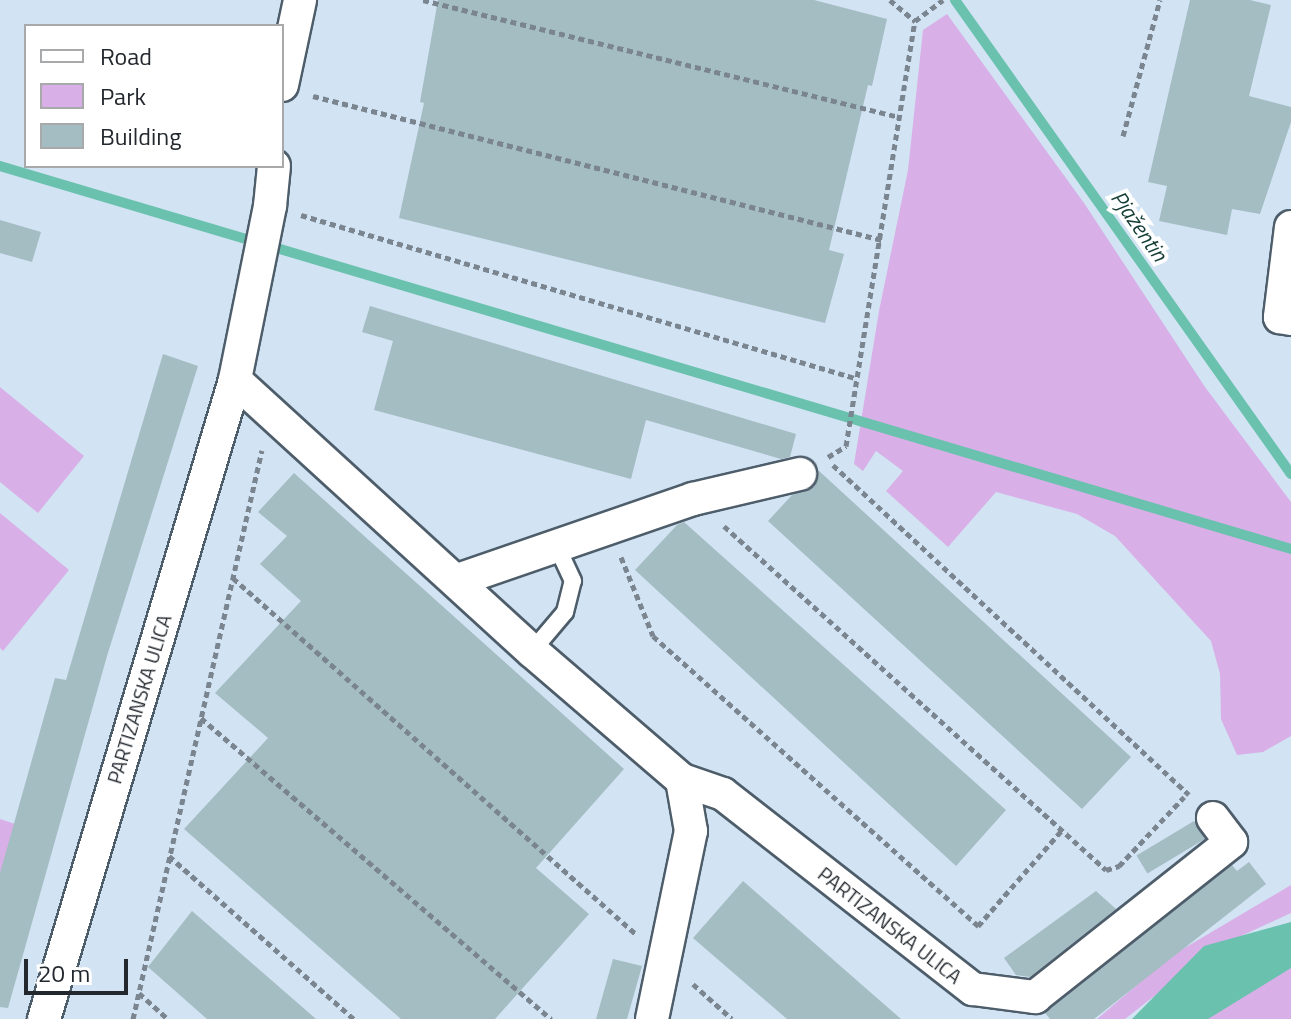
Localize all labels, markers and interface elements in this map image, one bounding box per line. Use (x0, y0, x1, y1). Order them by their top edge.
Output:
legend (24, 24, 284, 168)
text: Road (100, 38, 152, 74)
text: Park (100, 78, 146, 114)
text: Building (100, 118, 182, 154)
water label: Pjažentin (1105, 186, 1173, 266)
street label: PARTIZANSKA ULICA (102, 612, 176, 786)
street label: PARTIZANSKA ULICA (813, 861, 967, 989)
scale bar (28, 943, 132, 993)
text: 20 m (38, 955, 90, 991)

